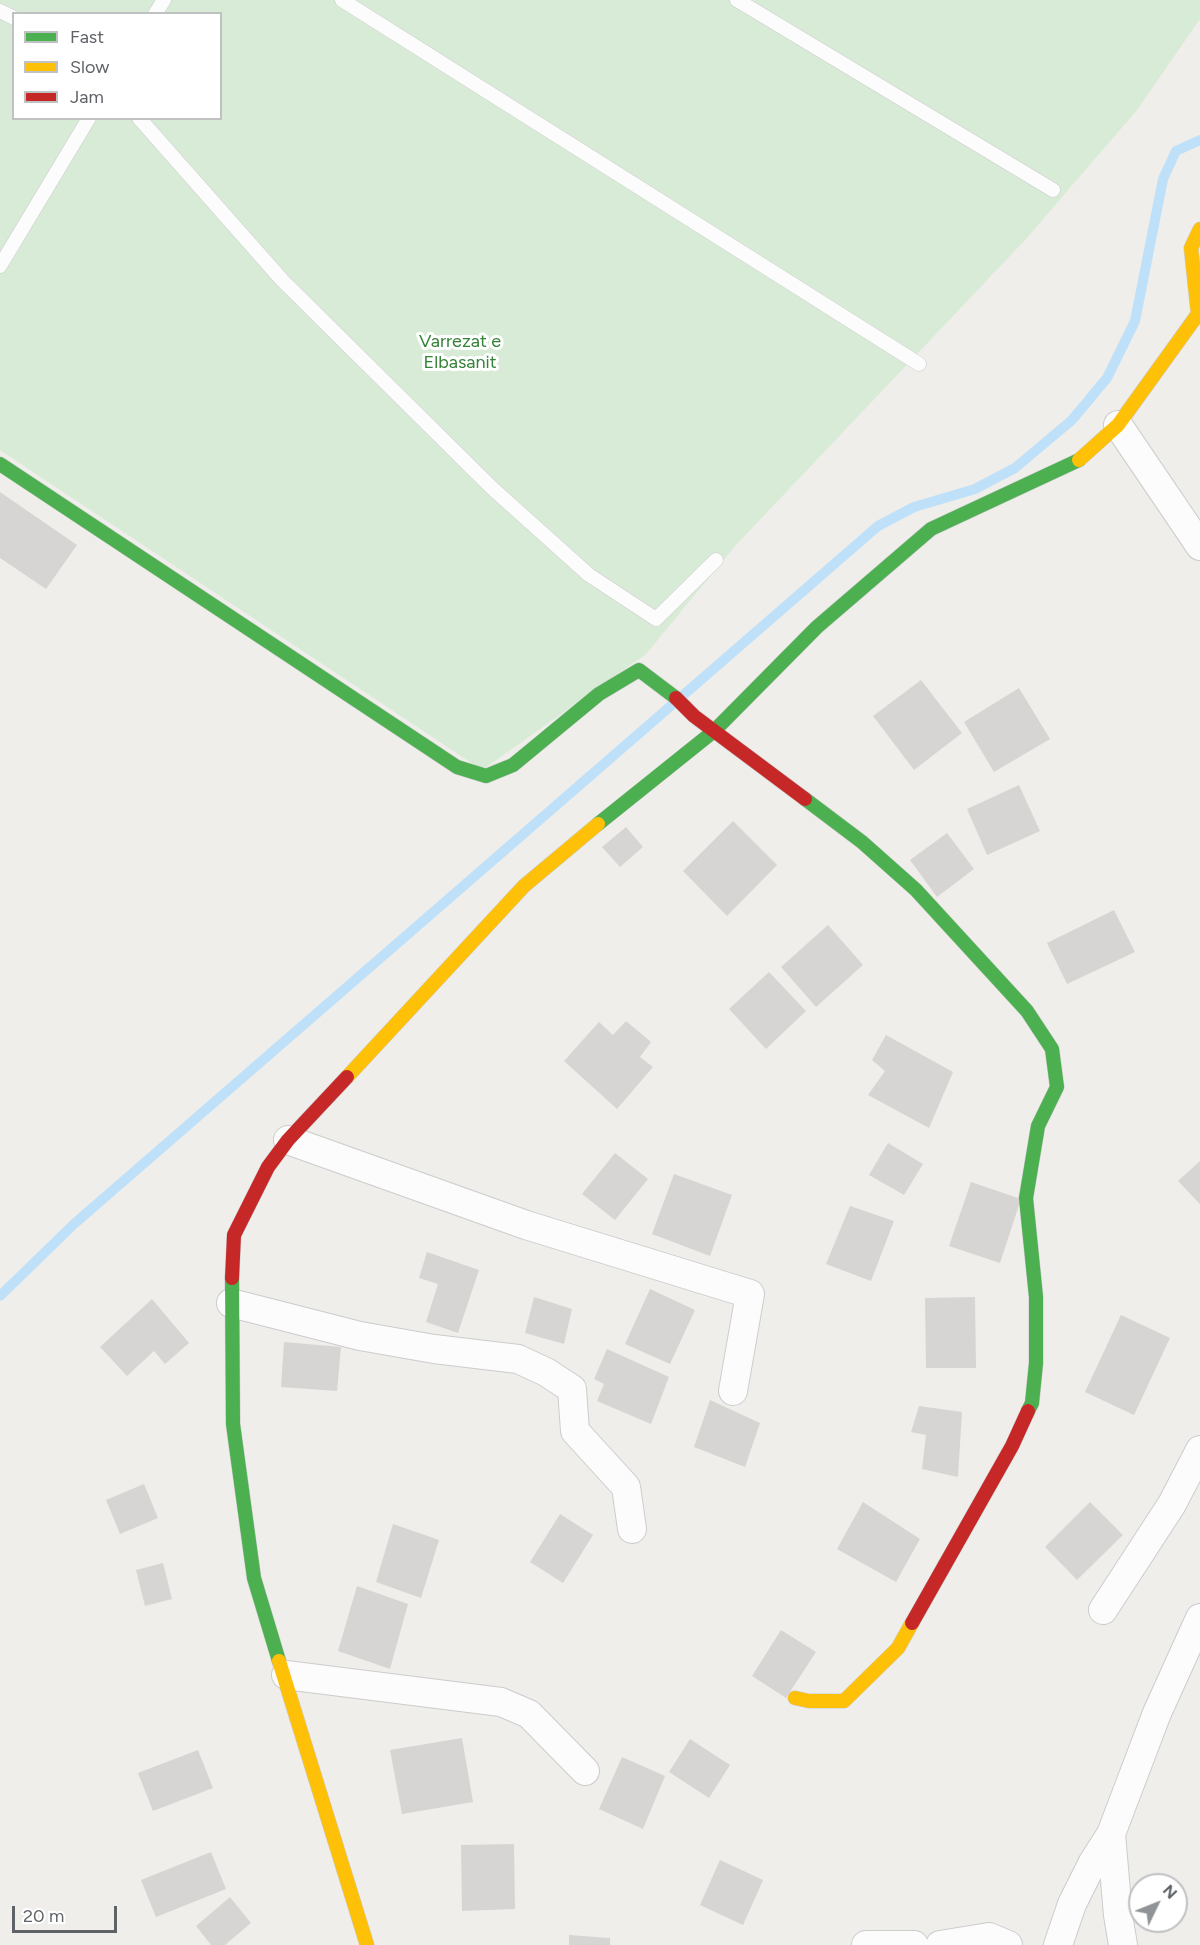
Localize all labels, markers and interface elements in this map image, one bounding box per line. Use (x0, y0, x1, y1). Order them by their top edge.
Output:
legend (12, 12, 222, 120)
text: Fast (70, 26, 104, 48)
text: Slow (70, 56, 109, 78)
text: Jam (70, 86, 104, 108)
park label: Varrezat e Elbasanit (419, 331, 501, 374)
north arrow (1128, 1873, 1188, 1933)
text: N (1159, 1881, 1181, 1903)
scale bar (15, 1894, 120, 1932)
text: 20 m (23, 1905, 64, 1927)

